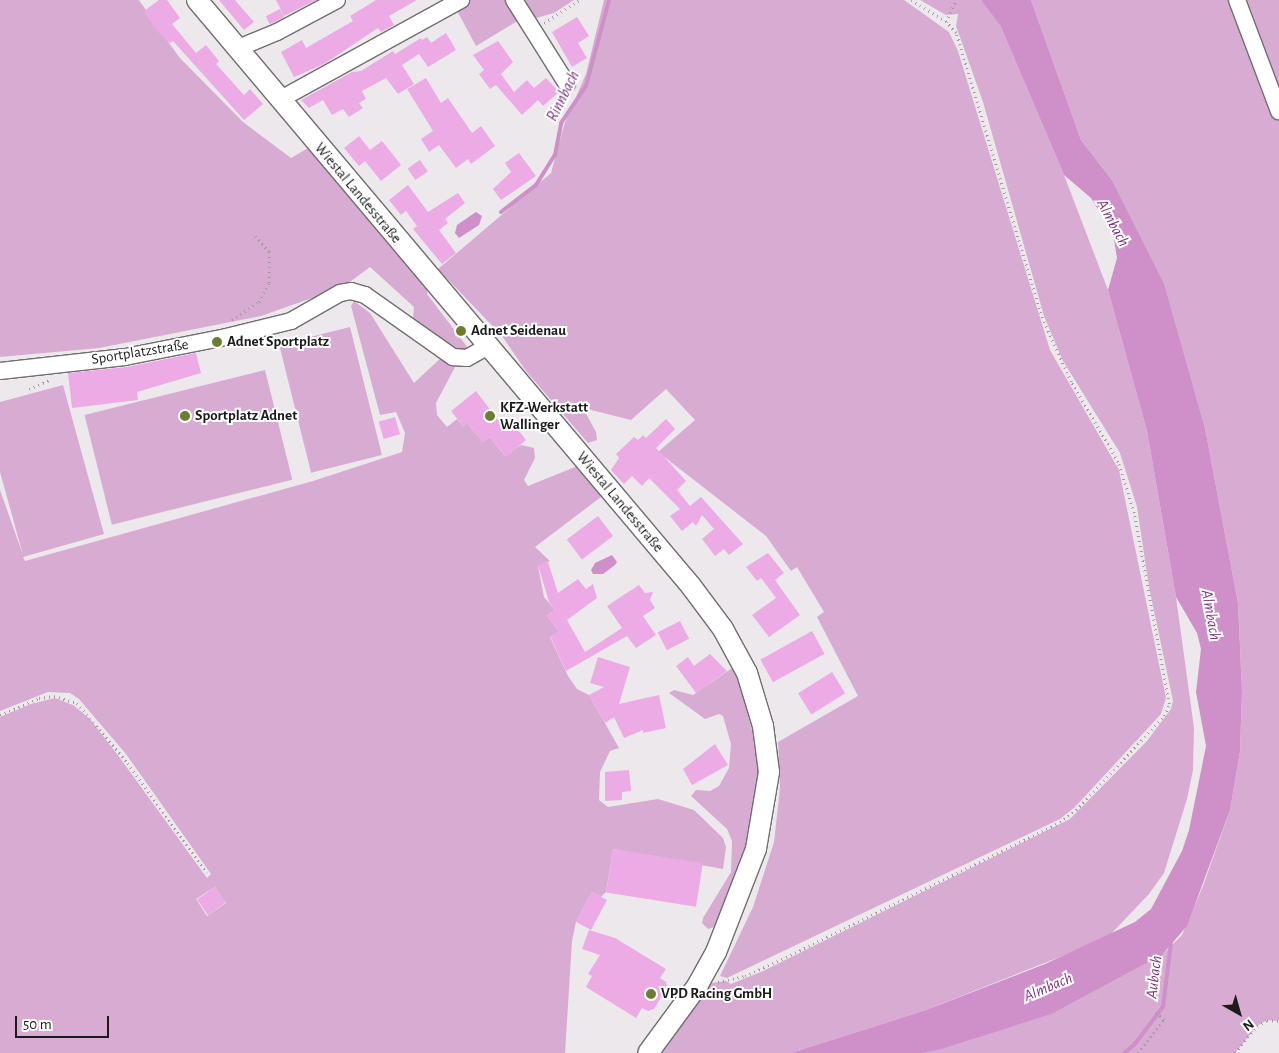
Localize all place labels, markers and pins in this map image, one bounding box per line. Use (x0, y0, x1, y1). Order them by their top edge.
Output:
place label: Adnet Seidenau (471, 322, 566, 340)
marker: Adnet Seidenau (455, 325, 467, 337)
place label: Adnet Sportplatz (227, 333, 329, 351)
marker: Adnet Sportplatz (211, 336, 223, 348)
place label: KFZ-Werkstatt Wallinger (500, 398, 588, 433)
place label: Sportplatz Adnet (195, 407, 297, 425)
marker: Sportplatz Adnet (179, 410, 191, 422)
marker: KFZ-Werkstatt Wallinger (484, 410, 496, 422)
place label: VPD Racing GmbH (661, 985, 772, 1003)
marker: VPD Racing GmbH (645, 988, 657, 1000)

